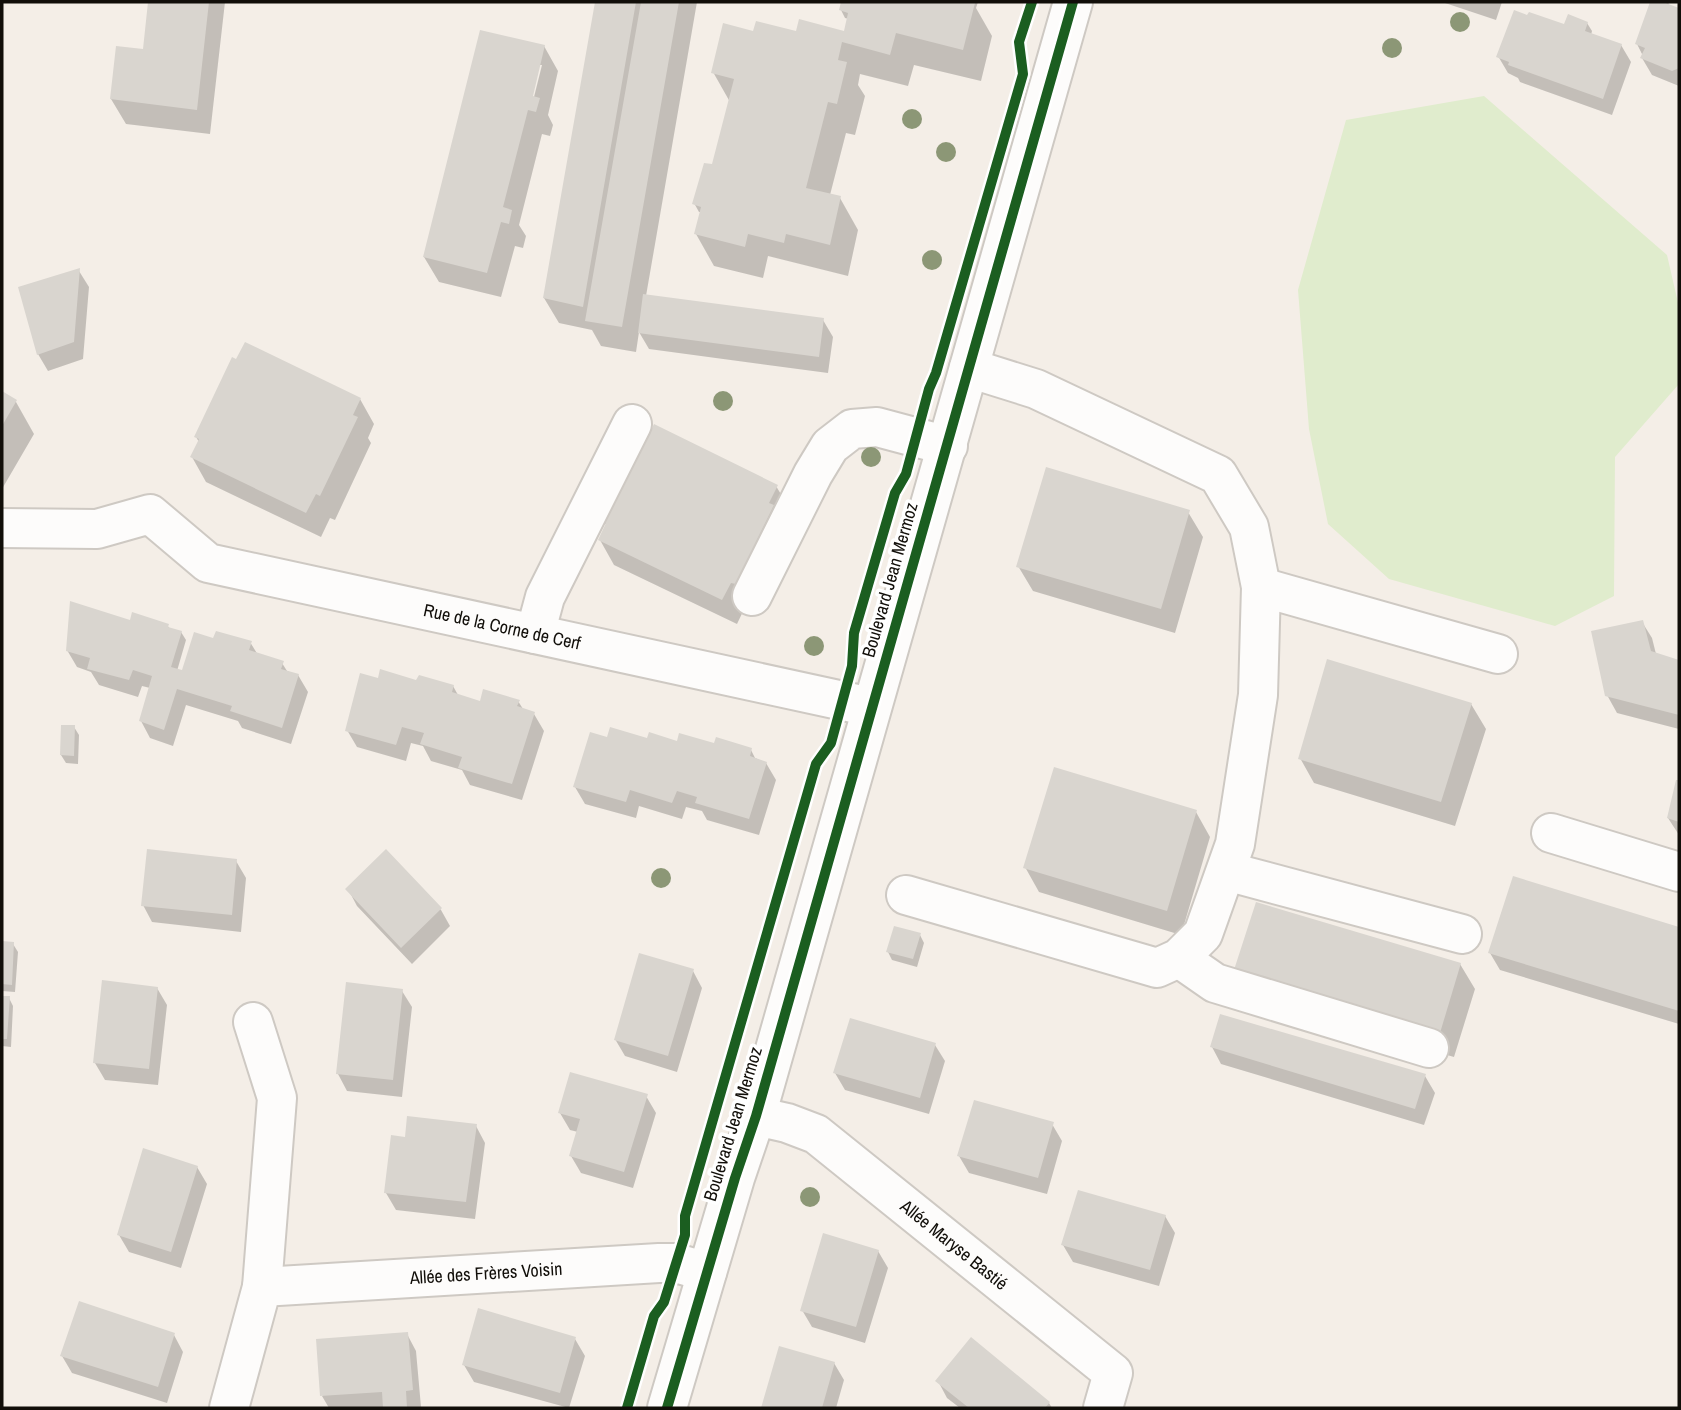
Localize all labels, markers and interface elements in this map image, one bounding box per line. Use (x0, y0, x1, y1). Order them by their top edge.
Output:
street label: Boulevard Jean Mermoz (855, 500, 924, 660)
street label: Rue de la Corne de Cerf (421, 597, 584, 656)
street label: Boulevard Jean Mermoz (697, 1044, 768, 1204)
street label: Allée Maryse Bastié (895, 1193, 1013, 1296)
street label: Allée des Frères Voisin (408, 1256, 563, 1290)

